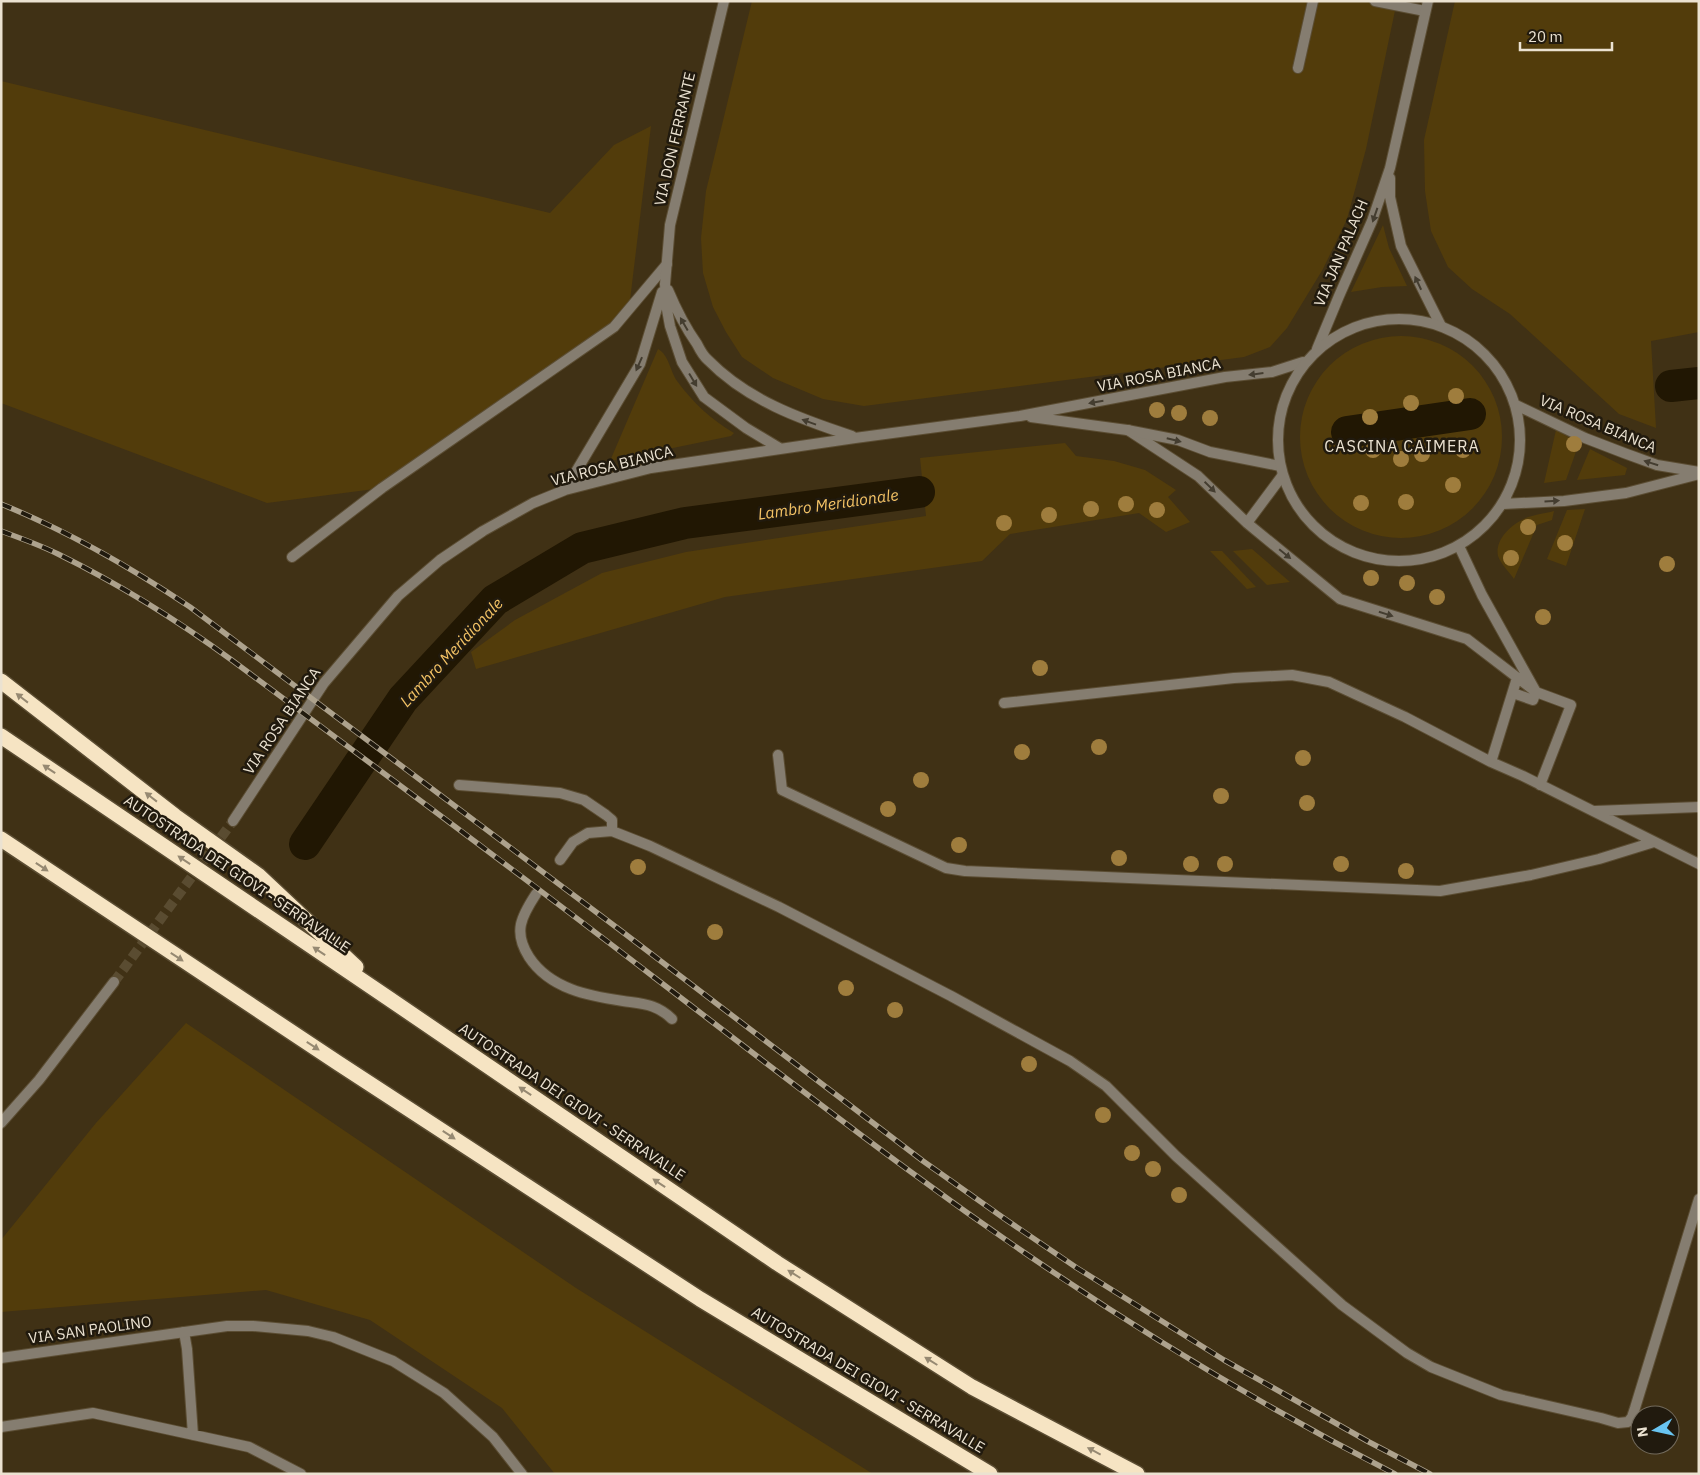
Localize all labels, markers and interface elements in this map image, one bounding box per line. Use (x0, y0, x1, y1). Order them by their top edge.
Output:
scale bar (1520, 20, 1612, 52)
text: 20 m (1528, 27, 1563, 46)
street label: VIA DON FERRANTE (650, 70, 699, 208)
street label: VIA JAN PALACH (1309, 196, 1372, 309)
one-way arrow (1370, 207, 1378, 222)
one-way arrow (1414, 276, 1422, 290)
one-way arrow (680, 318, 689, 331)
street label: VIA ROSA BIANCA (1096, 353, 1223, 396)
one-way arrow (635, 357, 643, 371)
one-way arrow (1248, 370, 1264, 378)
one-way arrow (689, 374, 698, 387)
street label: VIA ROSA BIANCA (1537, 390, 1660, 457)
one-way arrow (1088, 399, 1104, 407)
one-way arrow (801, 418, 816, 426)
one-way arrow (1167, 436, 1182, 444)
district label: CASCINA CAIMERA (1324, 436, 1480, 456)
street label: VIA ROSA BIANCA (549, 441, 675, 490)
one-way arrow (1643, 459, 1658, 467)
one-way arrow (1204, 481, 1216, 493)
water label: Lambro Meridionale (756, 484, 900, 524)
one-way arrow (1544, 497, 1560, 505)
one-way arrow (1279, 548, 1291, 559)
water label: Lambro Meridionale (395, 593, 507, 711)
one-way arrow (1379, 610, 1394, 618)
street label: VIA ROSA BIANCA (239, 663, 325, 778)
one-way arrow (16, 692, 29, 703)
one-way arrow (43, 764, 56, 774)
street label: AUTOSTRADA DEI GIOVI - SERRAVALLE (121, 791, 354, 957)
one-way arrow (145, 792, 158, 803)
one-way arrow (177, 855, 191, 865)
one-way arrow (35, 862, 48, 872)
one-way arrow (312, 946, 325, 956)
one-way arrow (170, 952, 184, 961)
street label: AUTOSTRADA DEI GIOVI - SERRAVALLE (456, 1019, 689, 1185)
one-way arrow (306, 1041, 319, 1051)
one-way arrow (518, 1086, 532, 1096)
one-way arrow (442, 1130, 455, 1140)
one-way arrow (652, 1178, 666, 1188)
one-way arrow (787, 1269, 800, 1279)
street label: AUTOSTRADA DEI GIOVI - SERRAVALLE (748, 1302, 988, 1457)
street label: VIA SAN PAOLINO (27, 1311, 153, 1348)
one-way arrow (924, 1356, 938, 1366)
north arrow (1630, 1405, 1680, 1455)
text: N (1632, 1426, 1652, 1438)
one-way arrow (1087, 1447, 1101, 1455)

